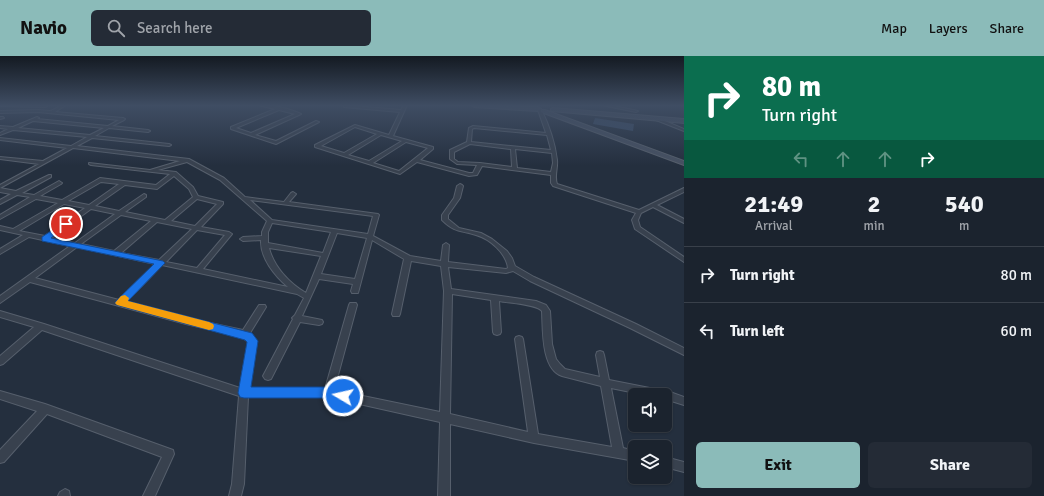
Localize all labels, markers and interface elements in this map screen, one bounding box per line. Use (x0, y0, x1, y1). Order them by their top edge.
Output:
search box (91, 10, 371, 46)
text: Navio (20, 16, 67, 40)
icon: search (105, 17, 127, 39)
text: Search here (137, 19, 213, 37)
text: Map (881, 20, 907, 37)
text: Layers (929, 20, 968, 37)
text: Share (990, 20, 1024, 37)
text: 80 m (762, 70, 821, 104)
icon: right (696, 72, 748, 124)
text: Turn right (762, 104, 837, 126)
icon: left (790, 148, 812, 170)
icon: ahead (832, 148, 854, 170)
icon: ahead (874, 148, 896, 170)
icon: right (916, 148, 938, 170)
text: 21:49 (744, 189, 803, 219)
text: 2 (868, 189, 880, 219)
text: 540 (945, 189, 984, 219)
pin (49, 207, 83, 241)
icon: arrive (55, 213, 77, 235)
text: Arrival (755, 218, 792, 234)
text: min (864, 218, 885, 234)
text: m (959, 218, 969, 234)
icon: right (696, 264, 718, 286)
text: Turn right (730, 266, 795, 284)
text: 80 m (1001, 266, 1032, 284)
icon: left (696, 320, 718, 342)
text: Turn left (730, 322, 784, 340)
text: 60 m (1001, 322, 1032, 340)
position arrow (322, 375, 364, 417)
map controls (628, 388, 672, 484)
button: sound (628, 388, 672, 432)
button: layers (628, 440, 672, 484)
button: Exit (696, 442, 860, 488)
button: Share (868, 442, 1032, 488)

